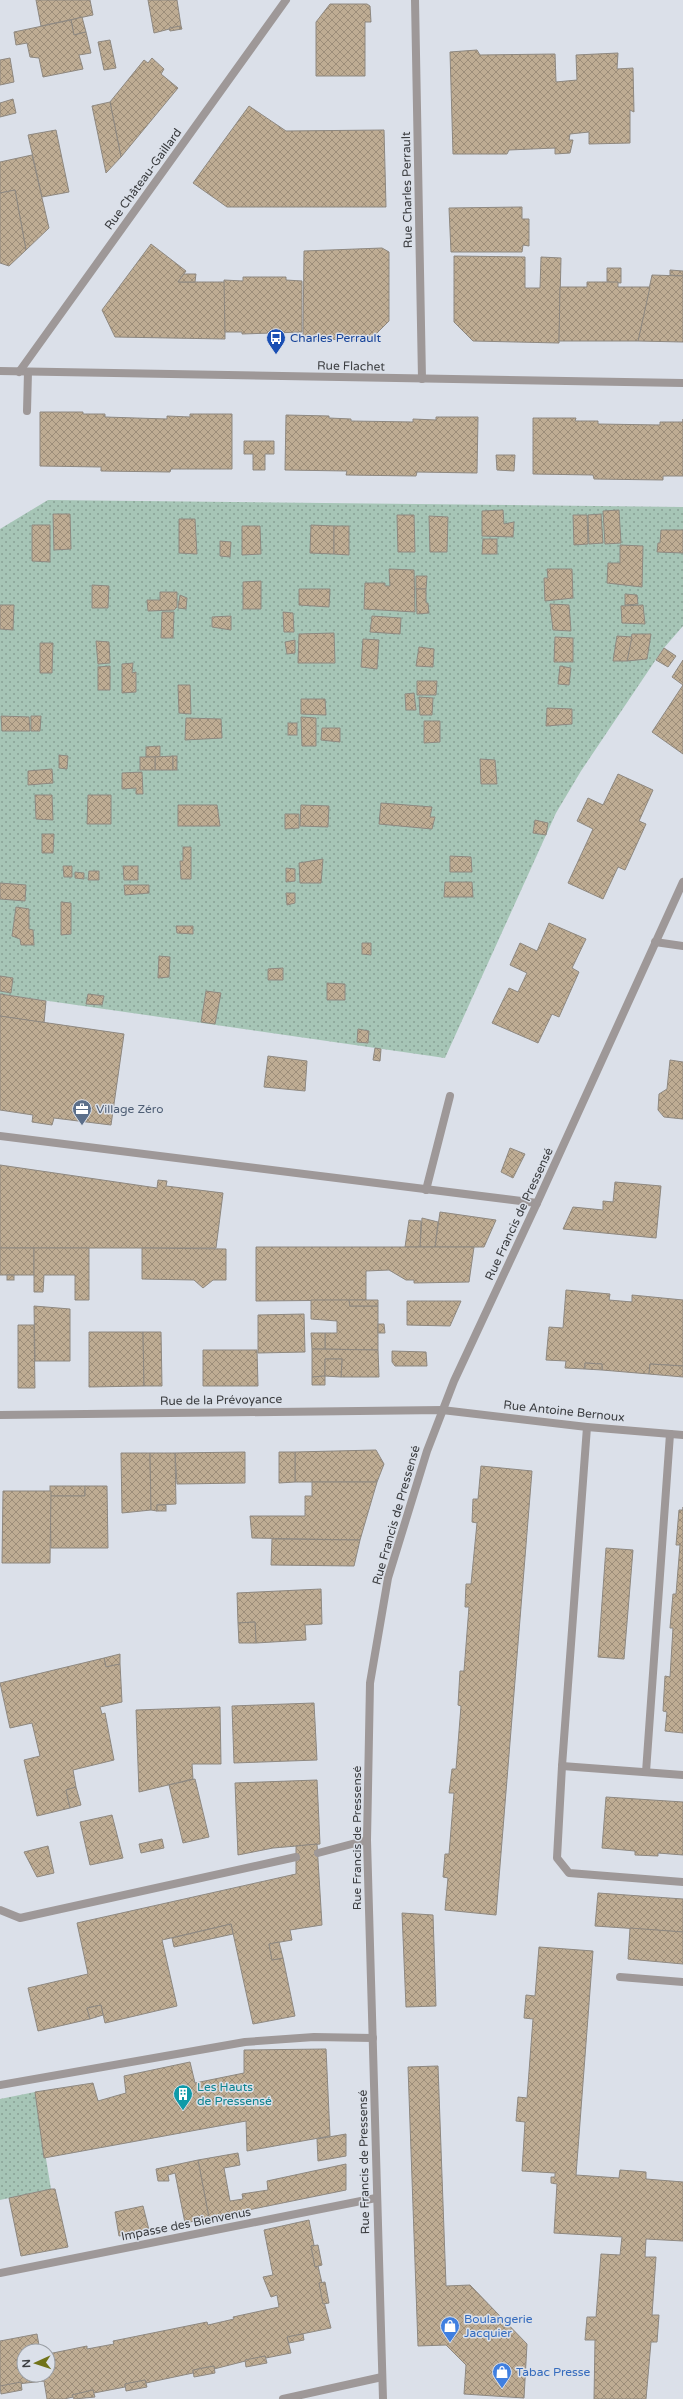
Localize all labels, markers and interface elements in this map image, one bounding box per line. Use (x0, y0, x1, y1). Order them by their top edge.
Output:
street label: Rue Château-Gaillard (102, 126, 184, 232)
street label: Rue Charles Perrault (399, 131, 415, 249)
bus stop icon: Charles Perrault (265, 327, 287, 355)
place label: Charles Perrault (290, 331, 382, 345)
street label: Rue Flachet (317, 358, 385, 374)
office icon: Village Zéro (71, 1098, 93, 1126)
place label: Village Zéro (96, 1102, 164, 1116)
street label: Rue Francis de Pressensé (482, 1145, 556, 1282)
street label: Rue de la Prévoyance (160, 1392, 282, 1408)
street label: Rue Antoine Bernoux (503, 1398, 625, 1424)
street label: Rue Francis de Pressensé (369, 1443, 423, 1586)
street label: Rue Francis de Pressensé (350, 1766, 364, 1910)
place label: Les Hauts de Pressensé (197, 2080, 272, 2108)
building icon: Les Hauts de Pressensé (172, 2083, 194, 2111)
street label: Rue Francis de Pressensé (356, 2089, 372, 2234)
street label: Impasse des Bienvenus (120, 2204, 252, 2243)
place label: Boulangerie Jacquier (464, 2312, 533, 2340)
shop icon: Boulangerie Jacquier (439, 2315, 461, 2343)
north arrow (16, 2343, 56, 2383)
text: N (20, 2359, 33, 2368)
shop icon: Tabac Presse (491, 2361, 513, 2389)
place label: Tabac Presse (516, 2365, 591, 2379)

